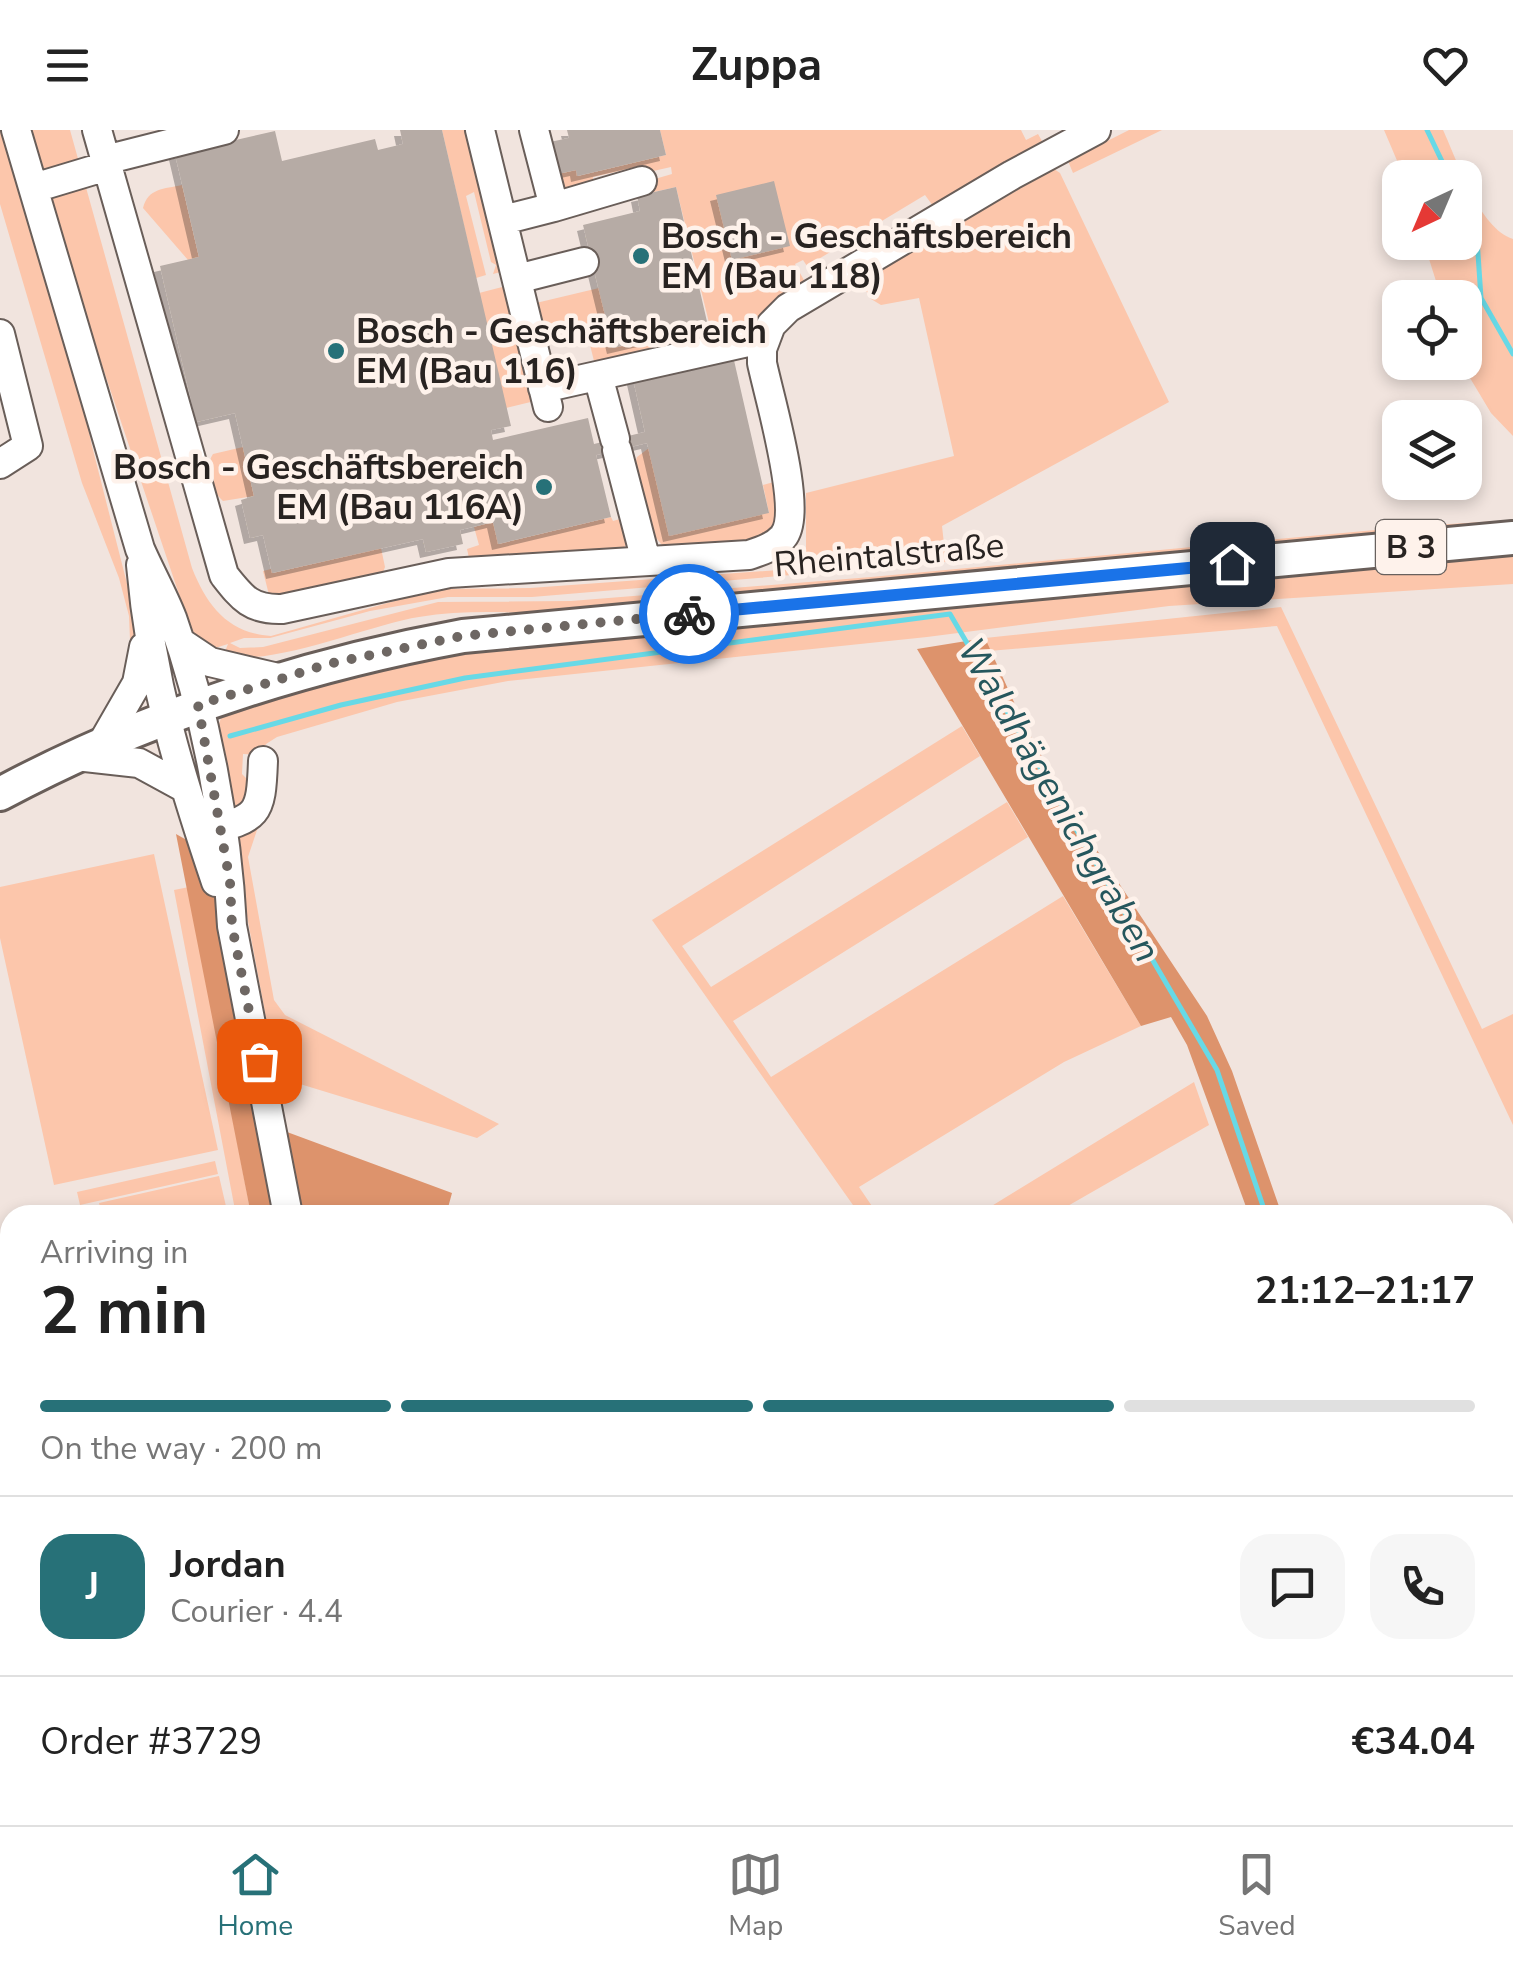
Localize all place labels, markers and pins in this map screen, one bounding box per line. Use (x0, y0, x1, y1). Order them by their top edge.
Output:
place label: Bosch - Geschäftsbereich EM (Bau 118) (661, 213, 1072, 300)
marker: Bosch - Geschäftsbereich EM (Bau 118) (630, 245, 652, 267)
place label: Bosch - Geschäftsbereich EM (Bau 116) (356, 308, 767, 395)
marker: Bosch - Geschäftsbereich EM (Bau 116) (325, 340, 347, 362)
place label: Bosch - Geschäftsbereich EM (Bau 116A) (113, 444, 524, 531)
marker: Bosch - Geschäftsbereich EM (Bau 116A) (533, 476, 555, 498)
pin (1190, 522, 1275, 607)
pin (217, 1019, 302, 1104)

